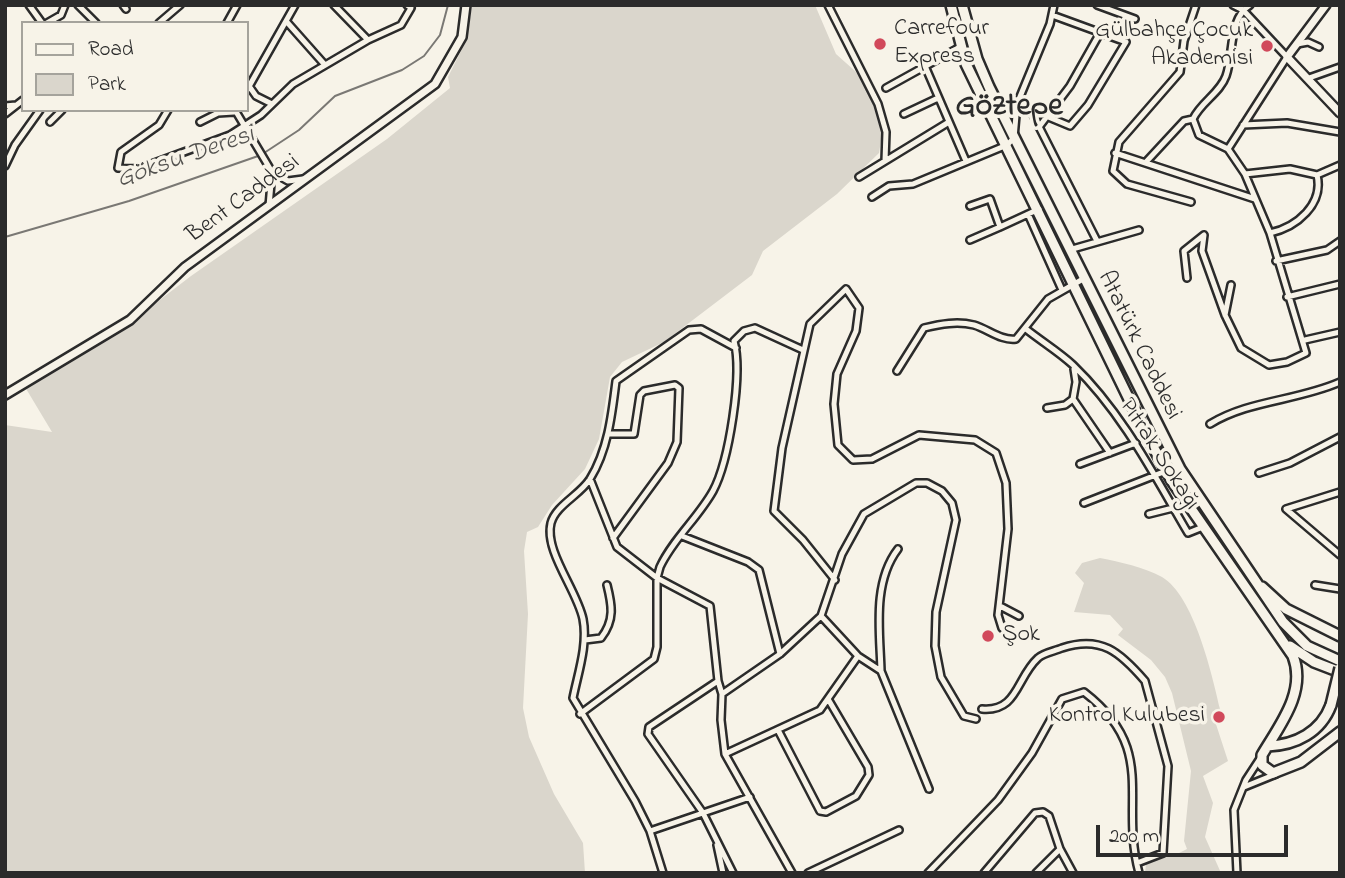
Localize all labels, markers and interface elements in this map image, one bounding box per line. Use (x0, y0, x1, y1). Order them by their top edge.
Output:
place label: Carrefour Express (894, 16, 989, 72)
place label: Gülbahçe Çocuk Akademisi (1095, 18, 1253, 74)
legend (21, 21, 248, 112)
text: Road (88, 35, 134, 65)
marker: Carrefour Express (872, 36, 888, 52)
marker: Gülbahçe Çocuk Akademisi (1259, 38, 1275, 54)
text: Park (88, 70, 126, 100)
district label: Göztepe (956, 90, 1062, 128)
water label: Göksu Deresi (113, 121, 259, 197)
street label: Bent Caddesi (182, 149, 306, 251)
street label: Atatürk Caddesi (1090, 267, 1186, 425)
street label: Pıtrak Sokağı (1111, 394, 1205, 516)
place label: Şok (1002, 622, 1040, 650)
marker: Şok (980, 628, 996, 644)
place label: Kontrol Kulubesi (1049, 703, 1205, 731)
marker: Kontrol Kulubesi (1211, 709, 1227, 725)
scale bar (1100, 812, 1292, 856)
text: 200 m (1109, 822, 1159, 852)

